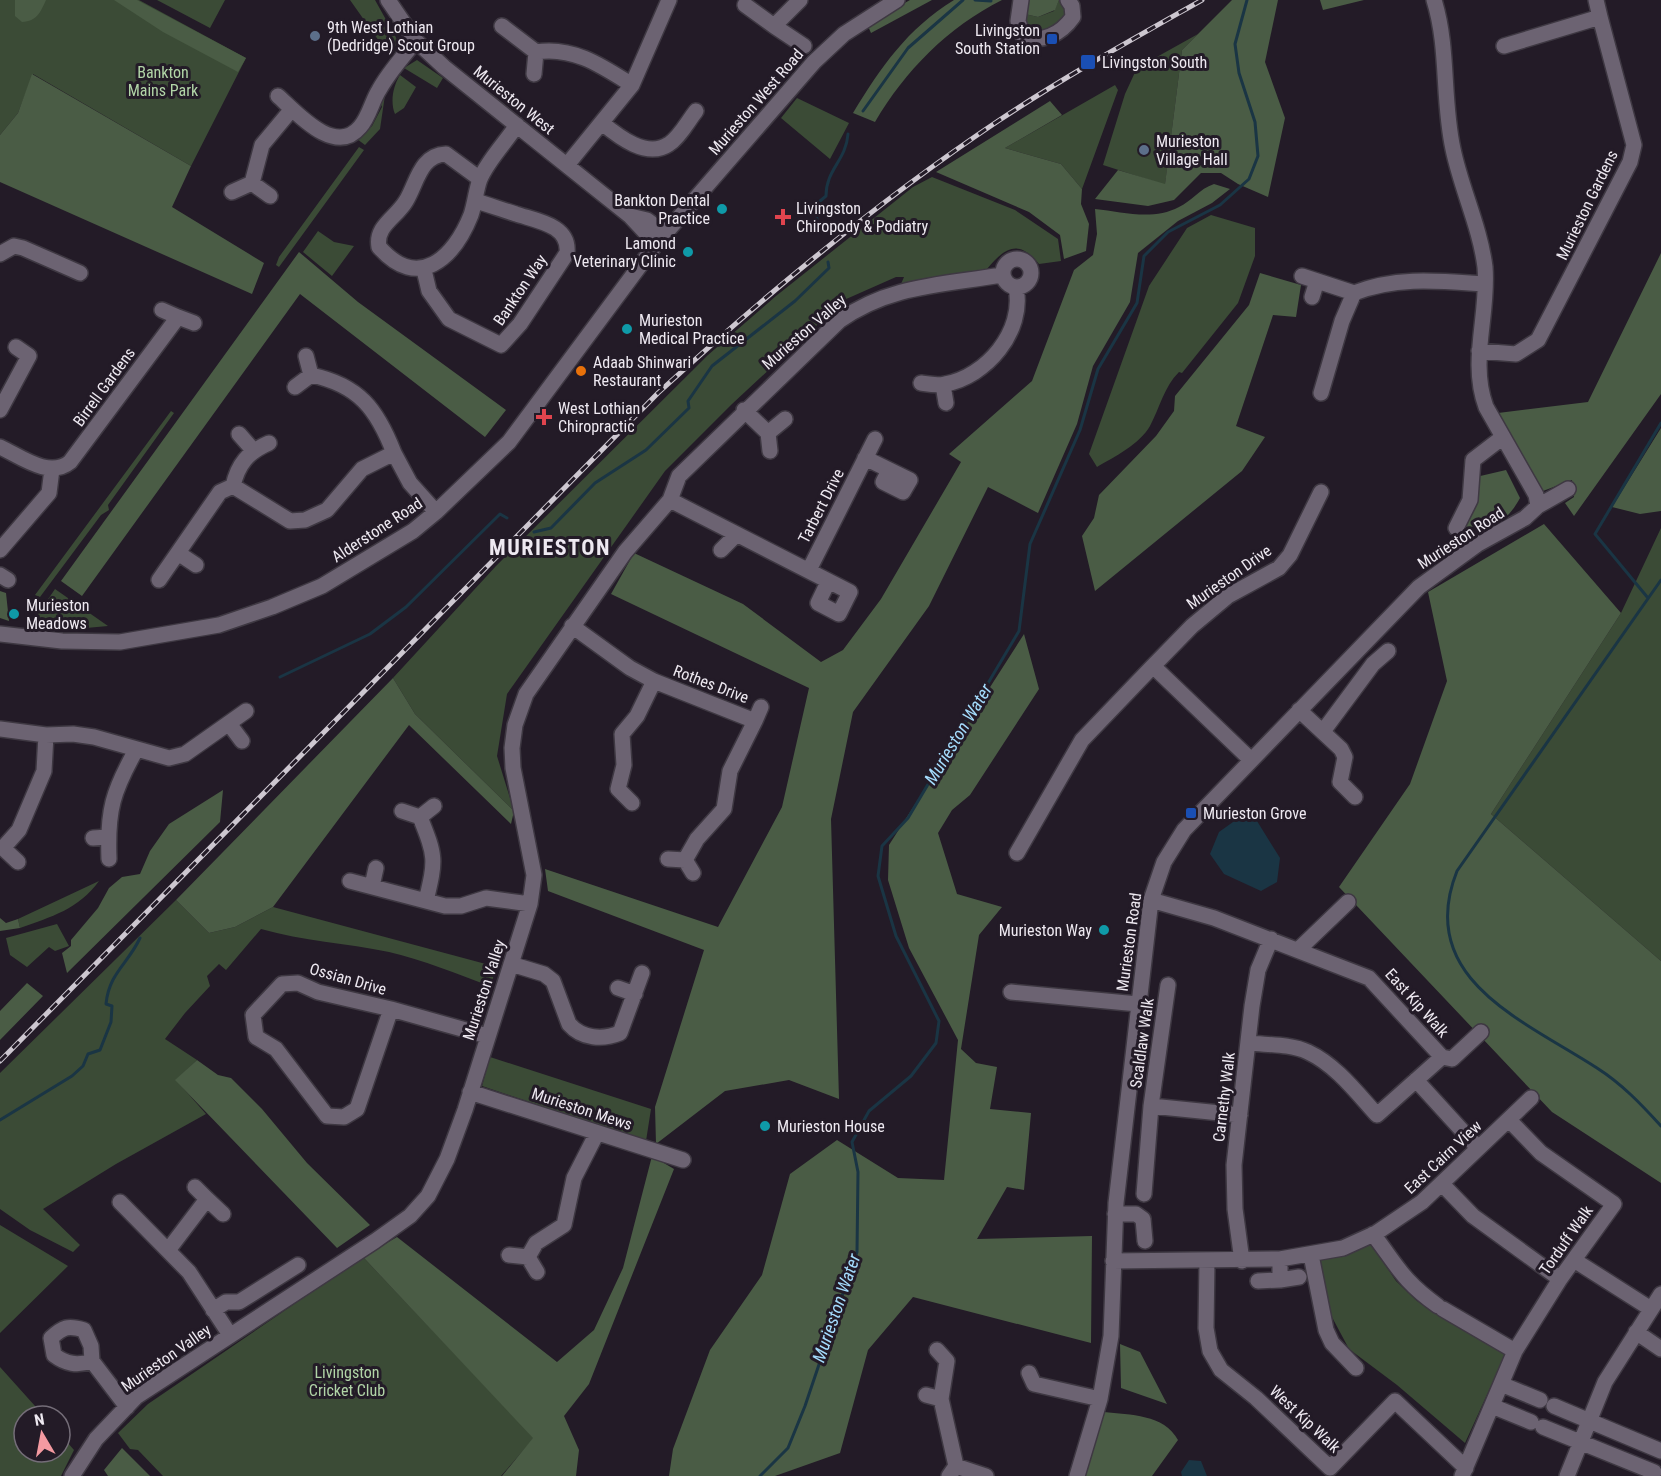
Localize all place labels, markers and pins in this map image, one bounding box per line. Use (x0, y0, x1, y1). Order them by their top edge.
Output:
place label: 9th West Lothian (Dedridge) Scout Group (327, 18, 475, 55)
place label: Livingston South Station (955, 21, 1040, 58)
marker: 9th West Lothian (Dedridge) Scout Group (308, 29, 322, 43)
marker: Livingston South Station (1045, 32, 1059, 46)
marker: Livingston South (1079, 53, 1097, 71)
place label: Livingston South (1102, 53, 1207, 72)
place label: Murieston Village Hall (1156, 132, 1228, 169)
marker: Murieston Village Hall (1137, 143, 1151, 157)
place label: Bankton Dental Practice (614, 191, 710, 228)
place label: Livingston Chiropody & Podiatry (796, 199, 929, 236)
marker: Bankton Dental Practice (715, 202, 729, 216)
marker: Livingston Chiropody & Podiatry (774, 208, 792, 226)
place label: Lamond Veterinary Clinic (573, 234, 676, 271)
marker: Lamond Veterinary Clinic (681, 245, 695, 259)
place label: Murieston Medical Practice (639, 311, 744, 348)
marker: Murieston Medical Practice (620, 322, 634, 336)
place label: Adaab Shinwari Restaurant (593, 353, 691, 390)
marker: Adaab Shinwari Restaurant (574, 364, 588, 378)
place label: West Lothian Chiropractic (558, 399, 640, 436)
marker: West Lothian Chiropractic (535, 408, 553, 426)
place label: Murieston Meadows (26, 596, 90, 633)
marker: Murieston Meadows (7, 607, 21, 621)
place label: Murieston Grove (1203, 804, 1307, 823)
marker: Murieston Grove (1184, 806, 1198, 820)
place label: Murieston Way (999, 921, 1092, 940)
marker: Murieston Way (1097, 923, 1111, 937)
place label: Murieston House (777, 1117, 885, 1136)
marker: Murieston House (758, 1119, 772, 1133)

